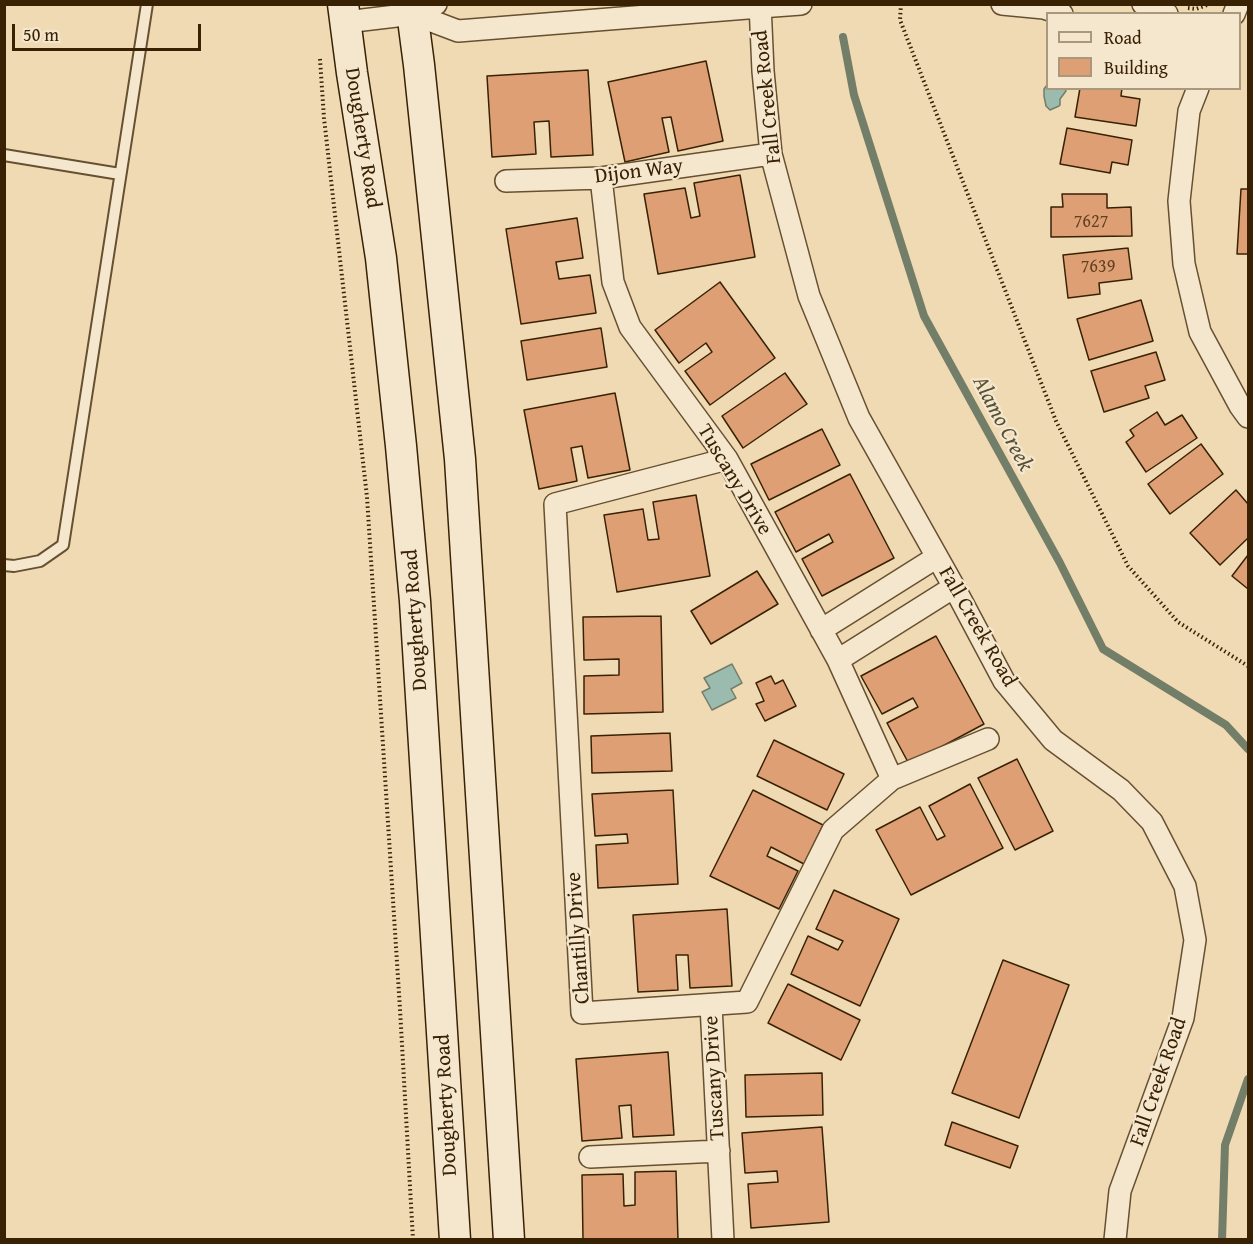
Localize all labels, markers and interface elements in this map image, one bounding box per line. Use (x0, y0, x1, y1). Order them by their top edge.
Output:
scale bar (15, 12, 204, 50)
legend (1046, 12, 1241, 90)
text: 50 m (23, 21, 59, 48)
text: Road (1104, 24, 1142, 51)
street label: Fall Creek Road (748, 29, 788, 165)
text: Building (1104, 54, 1168, 81)
street label: Dougherty Road (338, 66, 386, 210)
street label: Dijon Way (593, 154, 685, 190)
house number: 7627 (1074, 211, 1108, 233)
house number: 7639 (1081, 256, 1115, 278)
water label: Alamo Creek (966, 372, 1038, 476)
street label: Tuscany Drive (691, 420, 777, 540)
street label: Dougherty Road (398, 548, 434, 692)
street label: Fall Creek Road (932, 562, 1022, 692)
street label: Chantilly Drive (562, 871, 596, 1005)
street label: Fall Creek Road (1125, 1014, 1193, 1150)
street label: Tuscany Drive (699, 1015, 731, 1141)
street label: Dougherty Road (431, 1033, 463, 1177)

